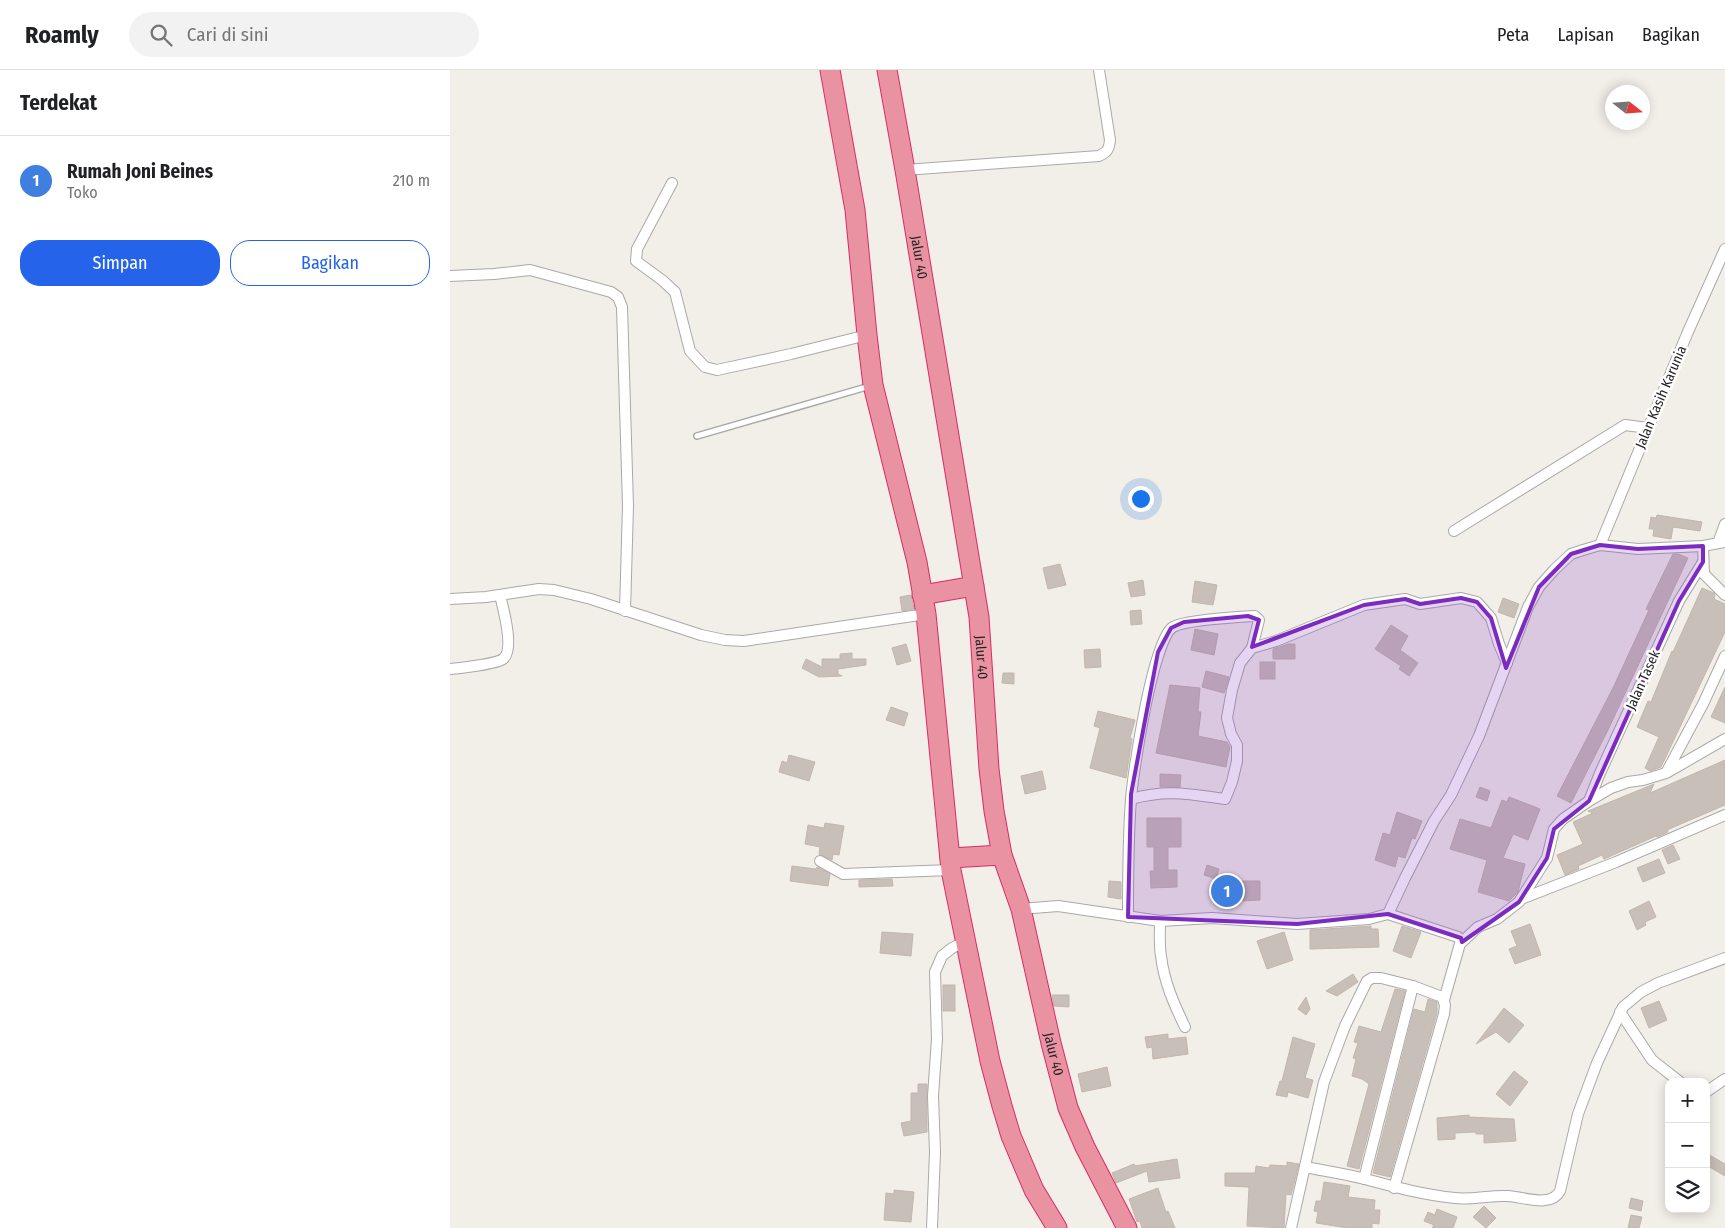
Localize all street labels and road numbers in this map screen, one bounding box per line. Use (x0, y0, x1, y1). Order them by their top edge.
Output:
street label: Jalur 40 (907, 234, 931, 280)
street label: Jalan Kasih Karunia (1632, 343, 1690, 451)
street label: Jalur 40 (972, 635, 992, 680)
street label: Jalan Tasek (1622, 647, 1664, 713)
street label: Jalur 40 (1040, 1031, 1068, 1077)

